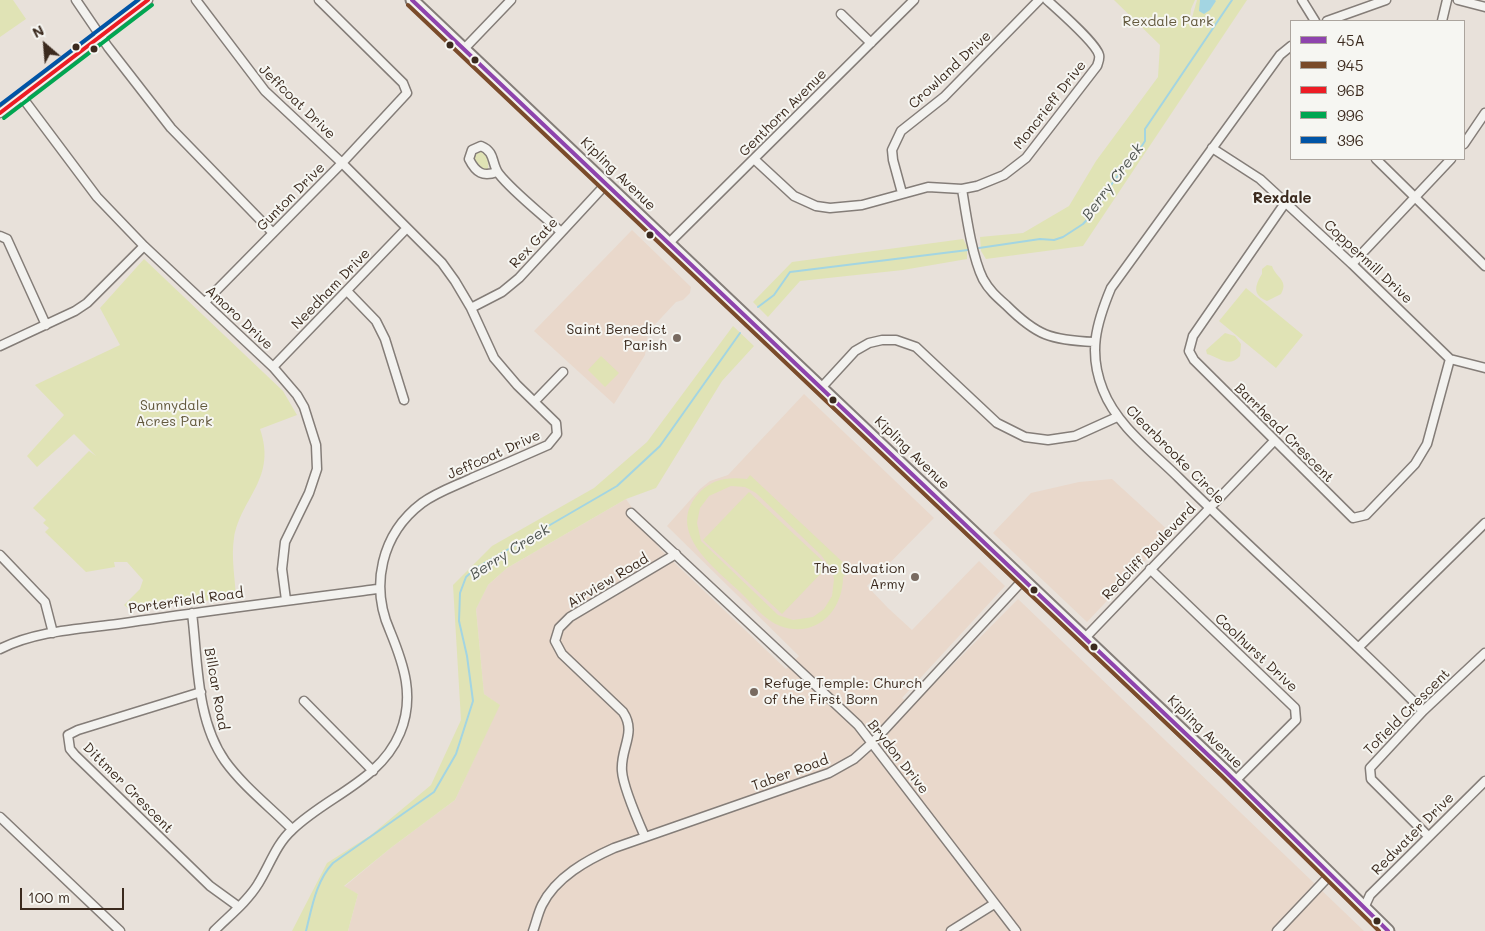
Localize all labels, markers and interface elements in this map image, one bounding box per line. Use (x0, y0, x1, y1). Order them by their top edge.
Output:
park label: Rexdale Park (1123, 14, 1213, 30)
north arrow (20, 20, 70, 70)
text: N (29, 20, 47, 42)
legend (1290, 20, 1465, 160)
street label: Crowland Drive (905, 28, 995, 112)
text: 45A (1337, 30, 1365, 50)
unlabelled marker (445, 40, 455, 50)
unlabelled marker (71, 42, 81, 52)
unlabelled marker (89, 44, 99, 54)
unlabelled marker (470, 55, 480, 65)
text: 945 (1337, 55, 1363, 75)
street label: Moncrieff Drive (1010, 57, 1090, 153)
street label: Jeffcoat Drive (255, 61, 339, 143)
street label: Genthorn Avenue (736, 66, 830, 160)
text: 96B (1337, 80, 1364, 100)
text: 996 (1337, 105, 1364, 125)
text: 396 (1337, 130, 1364, 150)
street label: Kipling Avenue (577, 134, 659, 214)
water label: Berry Creek (1078, 140, 1148, 224)
street label: Gunton Drive (253, 159, 329, 235)
district label: Rexdale (1253, 189, 1311, 207)
street label: Rex Gate (506, 214, 562, 272)
street label: Coppermill Drive (1320, 217, 1416, 307)
unlabelled marker (645, 230, 655, 240)
street label: Needham Drive (288, 245, 374, 333)
street label: Amoro Drive (202, 283, 276, 353)
place label: Saint Benedict Parish (566, 322, 667, 354)
marker: Saint Benedict Parish (671, 332, 683, 344)
street label: Barrhead Crescent (1231, 380, 1337, 486)
unlabelled marker (828, 395, 838, 405)
park label: Sunnydale Acres Park (136, 398, 212, 431)
street label: Clearbrooke Circle (1122, 402, 1228, 508)
street label: Kipling Avenue (871, 413, 953, 493)
street label: Jeffcoat Drive (445, 427, 543, 483)
street label: Redcliff Boulevard (1099, 501, 1199, 603)
water label: Berry Creek (467, 520, 553, 584)
street label: Airview Road (564, 550, 652, 612)
place label: The Salvation Army (813, 561, 905, 594)
marker: The Salvation Army (909, 571, 921, 583)
street label: Porterfield Road (127, 585, 245, 617)
unlabelled marker (1029, 585, 1039, 595)
street label: Coolhurst Drive (1211, 610, 1301, 696)
unlabelled marker (1089, 642, 1099, 652)
street label: Billcar Road (200, 647, 232, 731)
street label: Tofield Crescent (1361, 666, 1453, 758)
place label: Refuge Temple: Church of the First Born (764, 676, 922, 709)
marker: Refuge Temple: Church of the First Born (748, 686, 760, 698)
street label: Kipling Avenue (1164, 692, 1246, 772)
street label: Brydon Drive (864, 717, 932, 797)
street label: Dittmer Crescent (79, 739, 177, 837)
street label: Taber Road (749, 751, 831, 795)
street label: Redwater Drive (1368, 789, 1458, 879)
scale bar (22, 878, 126, 910)
text: 100 m (28, 887, 70, 907)
unlabelled marker (1372, 916, 1382, 926)

